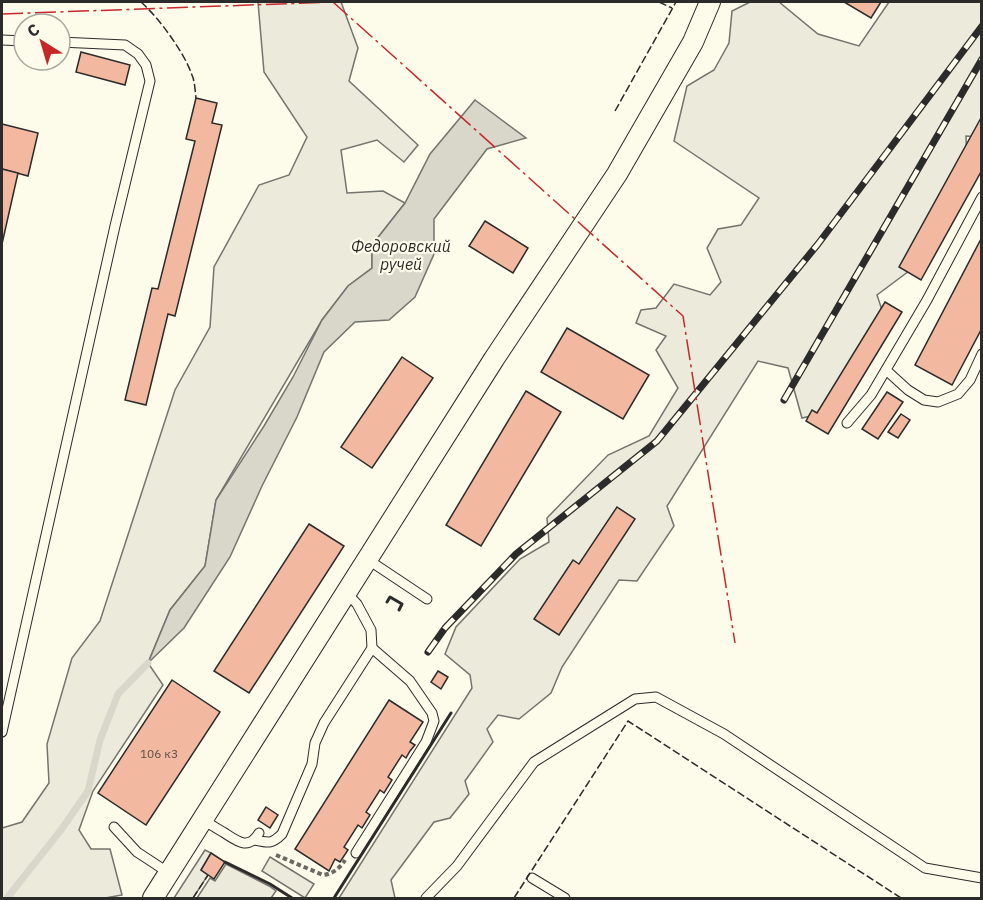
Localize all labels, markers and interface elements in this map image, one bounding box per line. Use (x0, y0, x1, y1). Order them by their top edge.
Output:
north arrow (12, 12, 72, 72)
text: С (23, 19, 43, 41)
water label: Федоровский ручей (351, 236, 451, 274)
house number: 106 к3 (140, 746, 178, 761)

